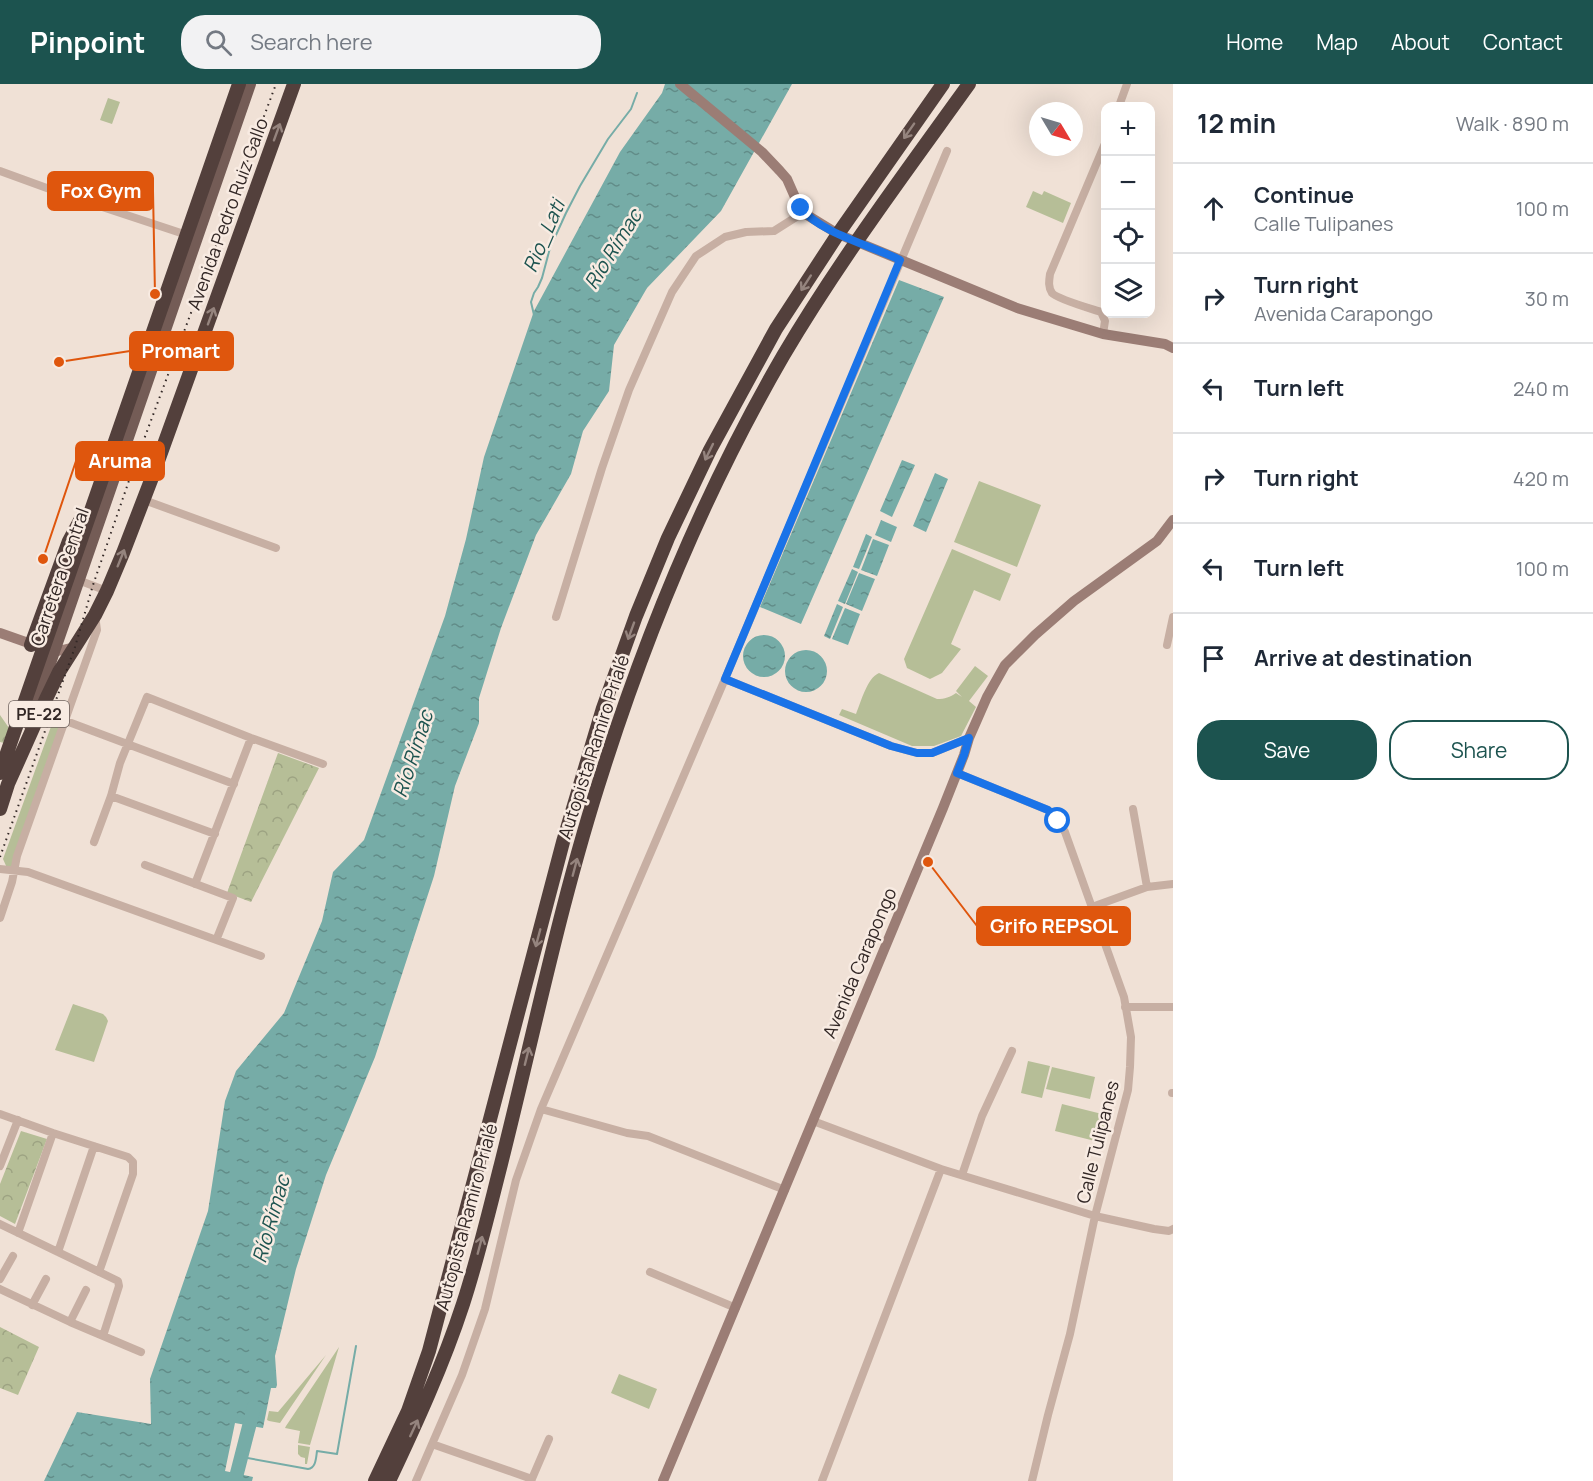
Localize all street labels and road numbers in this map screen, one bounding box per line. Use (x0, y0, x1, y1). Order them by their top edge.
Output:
street label: Avenida Pedro Ruiz Gallo (181, 114, 273, 313)
street label: Carretera Central (24, 504, 94, 649)
street label: Autopista Ramiro Prialé (552, 652, 634, 842)
road number: PE-22 (9, 701, 69, 727)
street label: Avenida Carapongo (817, 884, 902, 1041)
street label: Calle Tulipanes (1070, 1078, 1124, 1206)
street label: Autopista Ramiro Prialé (430, 1121, 503, 1313)

